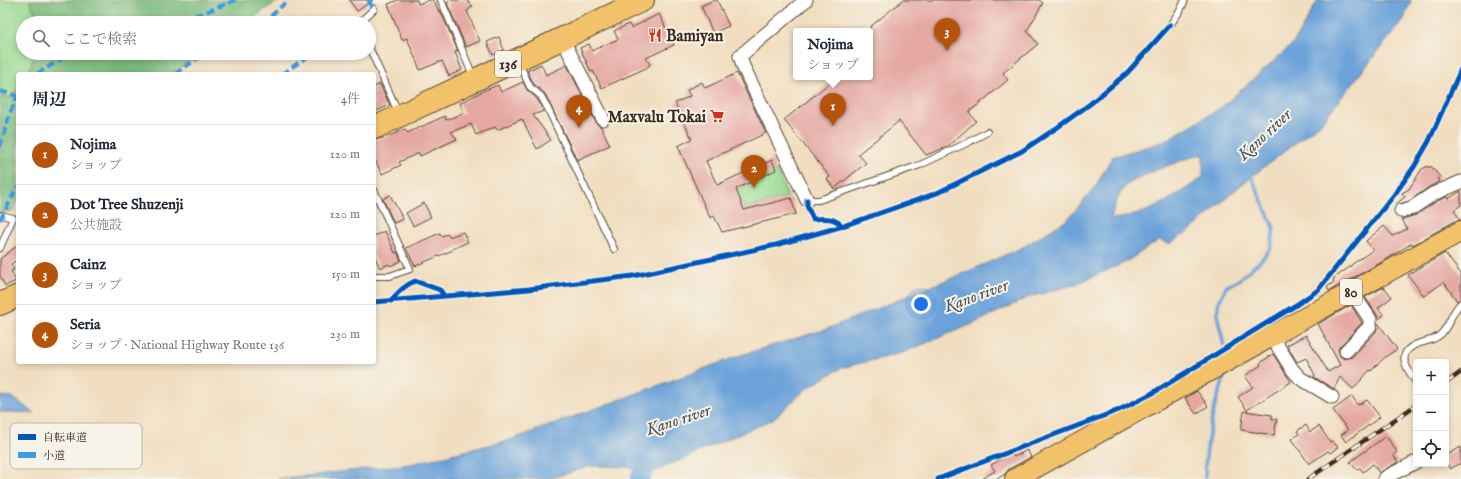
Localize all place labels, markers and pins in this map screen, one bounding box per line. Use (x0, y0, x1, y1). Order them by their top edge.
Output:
pin: 3 (934, 18, 960, 51)
restaurant icon: Bamiyan (647, 27, 663, 43)
place label: Bamiyan (666, 27, 724, 47)
pin: 1 (820, 93, 846, 126)
pin: 4 (566, 95, 592, 128)
place label: Maxvalu Tokai (608, 108, 707, 128)
supermarket icon: Maxvalu Tokai (709, 108, 725, 124)
pin: 2 (741, 155, 767, 188)

